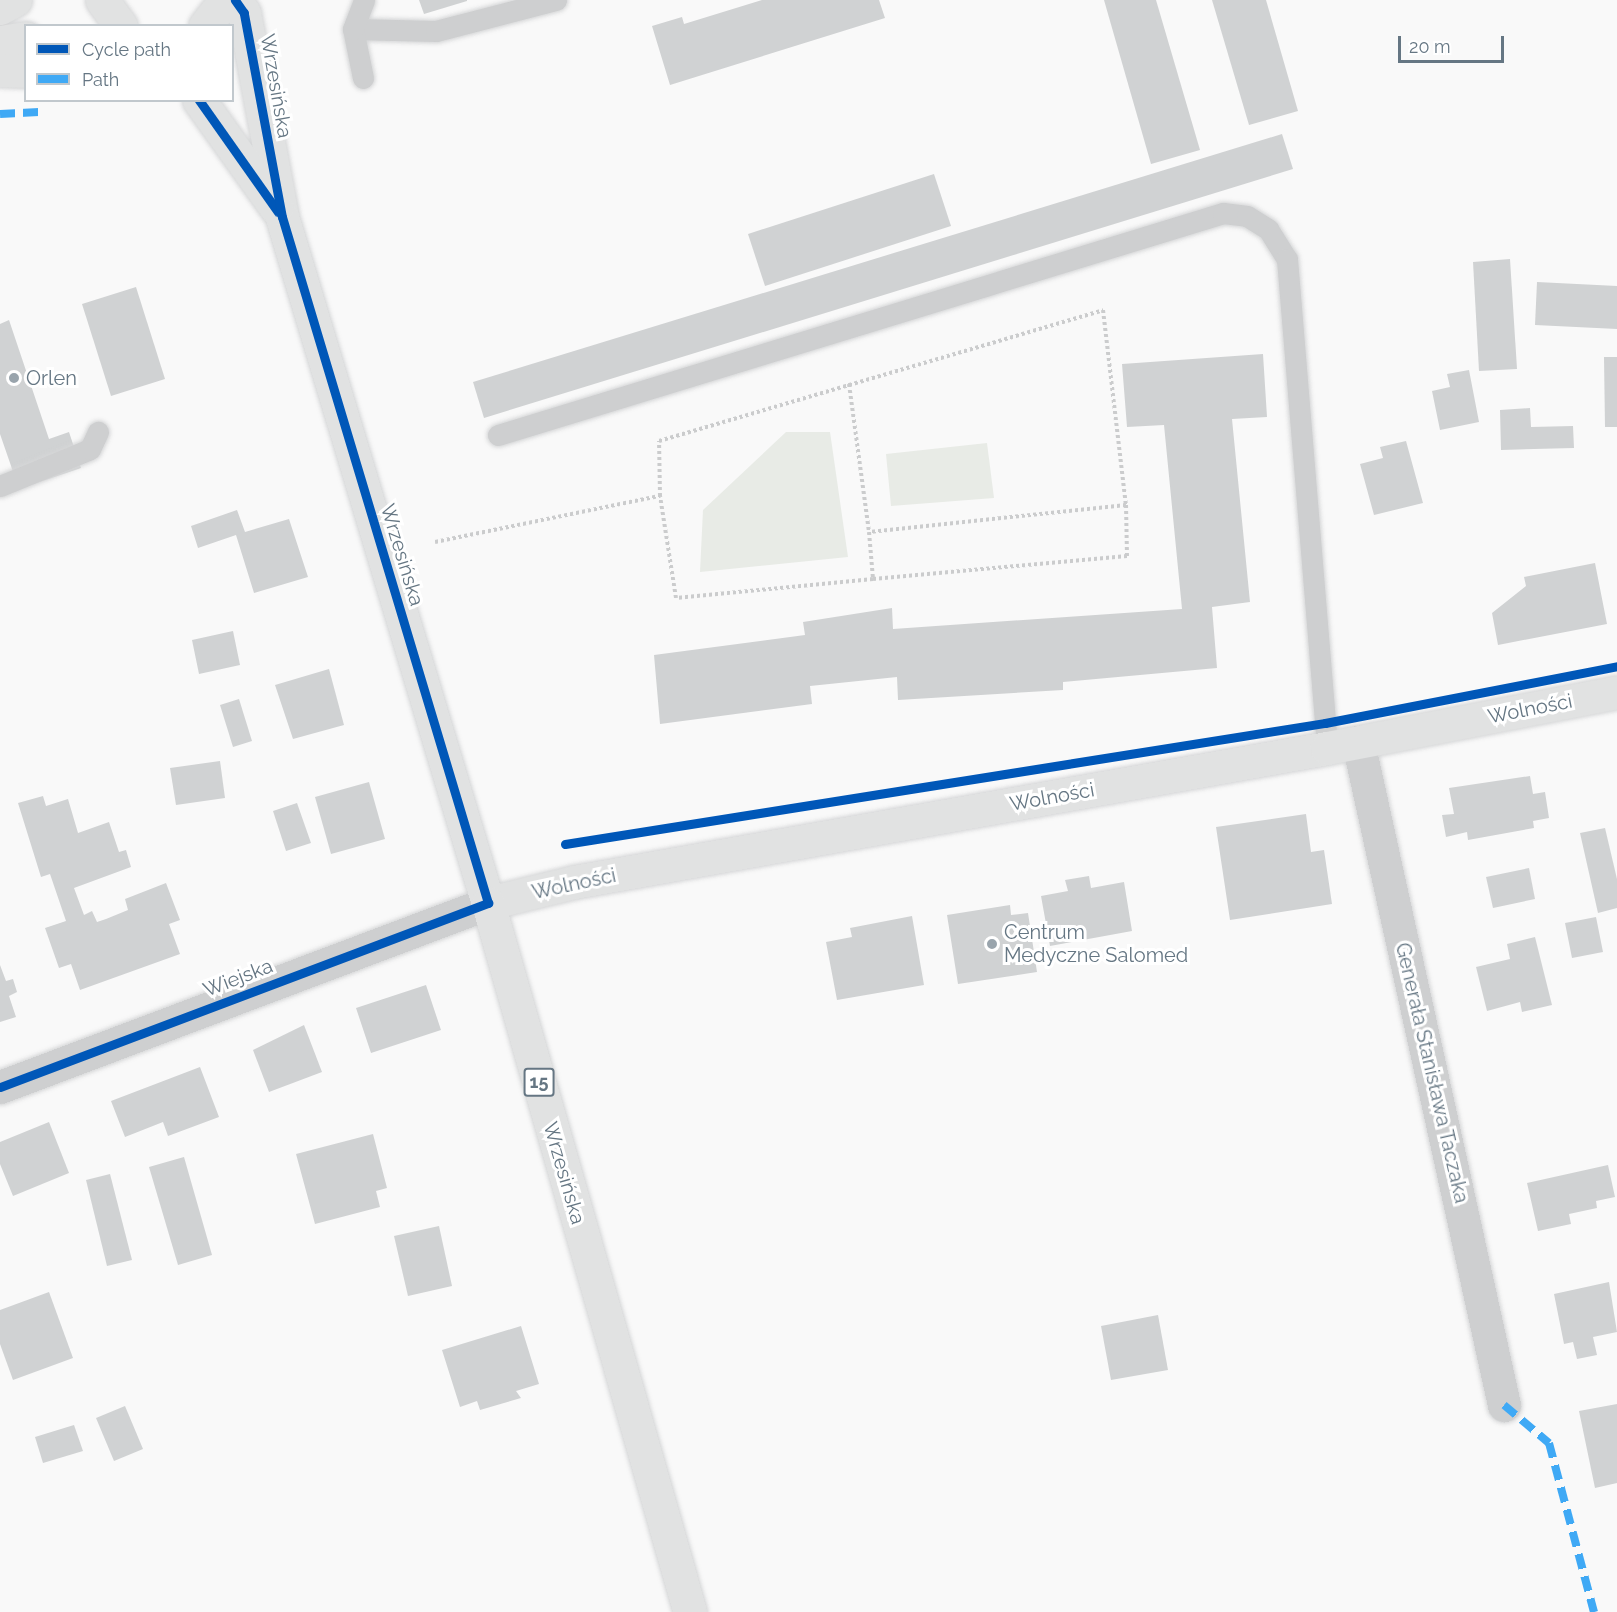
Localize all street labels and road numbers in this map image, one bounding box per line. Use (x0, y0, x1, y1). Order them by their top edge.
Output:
street label: Wrzesińska (255, 32, 297, 140)
street label: Wrzesińska (375, 501, 429, 609)
street label: Wolności (1486, 689, 1574, 729)
street label: Wolności (1008, 778, 1096, 816)
street label: Wolności (530, 863, 618, 905)
street label: Generała Stanisława Taczaka (1390, 940, 1474, 1206)
street label: Wiejska (200, 954, 276, 1002)
road number: 15 (522, 1067, 556, 1097)
street label: Wrzesińska (538, 1119, 590, 1227)

